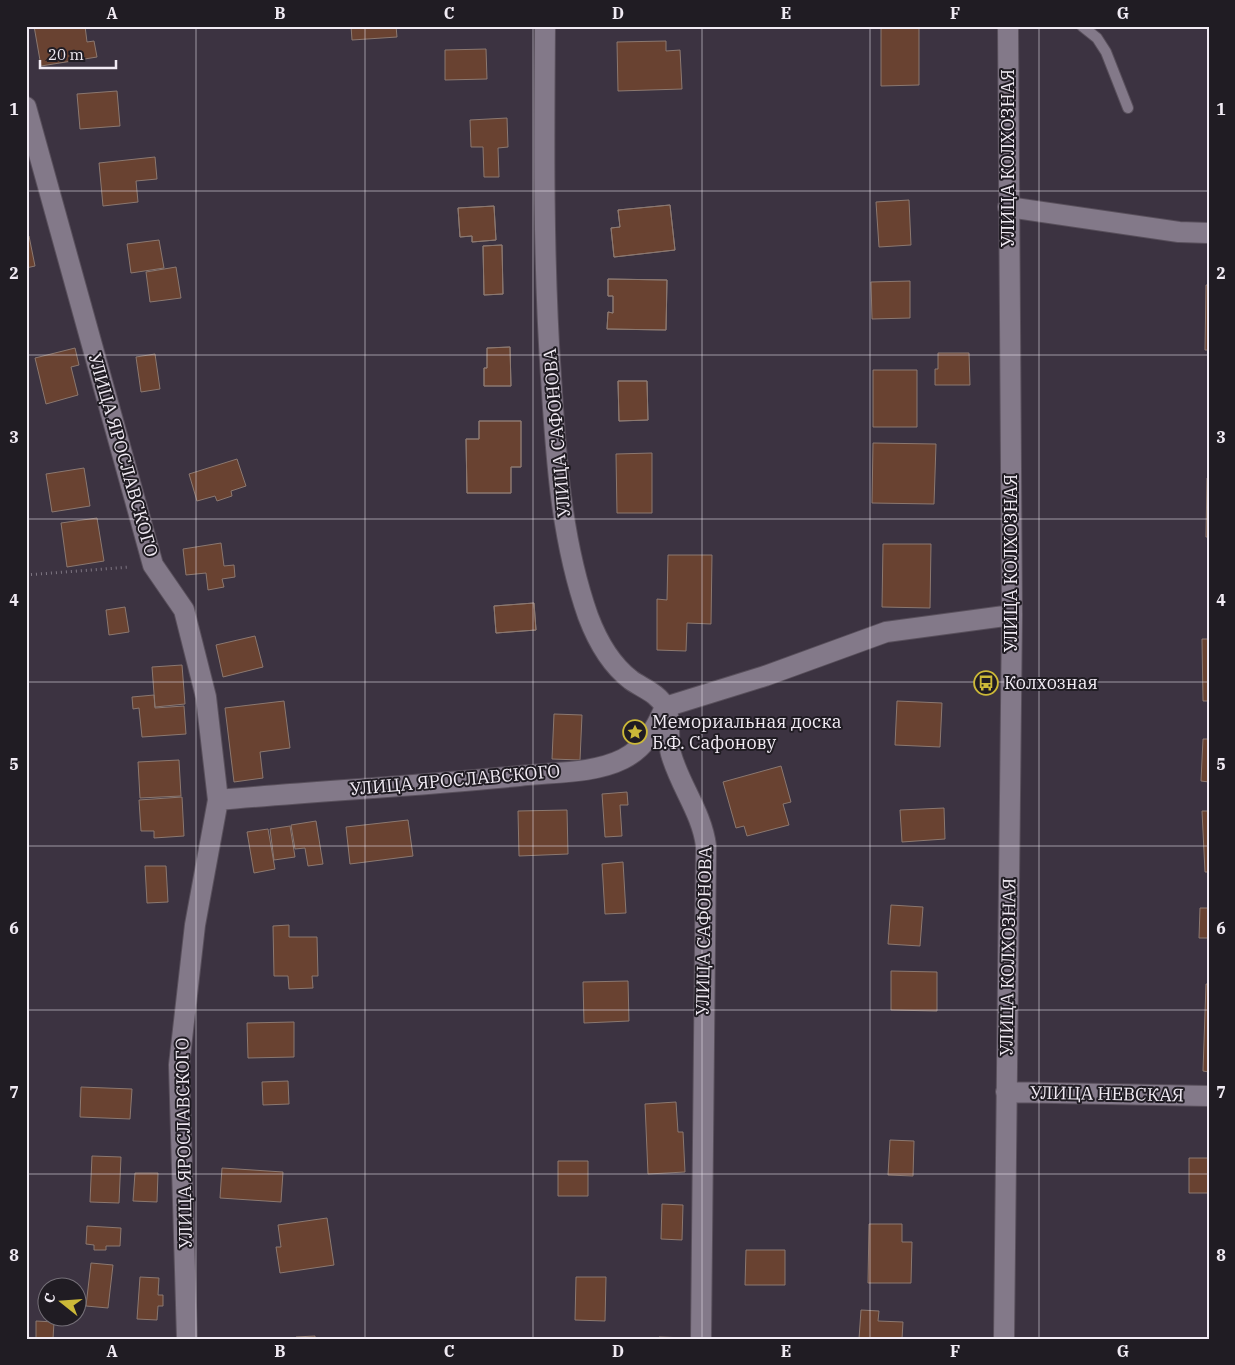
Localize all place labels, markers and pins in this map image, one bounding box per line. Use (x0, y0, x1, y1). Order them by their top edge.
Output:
bus stop icon: Колхозная (973, 670, 999, 696)
place label: Колхозная (1004, 671, 1098, 694)
place label: Мемориальная доска Б.Ф. Сафонову (652, 710, 842, 754)
place icon: Мемориальная доска Б.Ф. Сафонову (622, 719, 648, 745)

